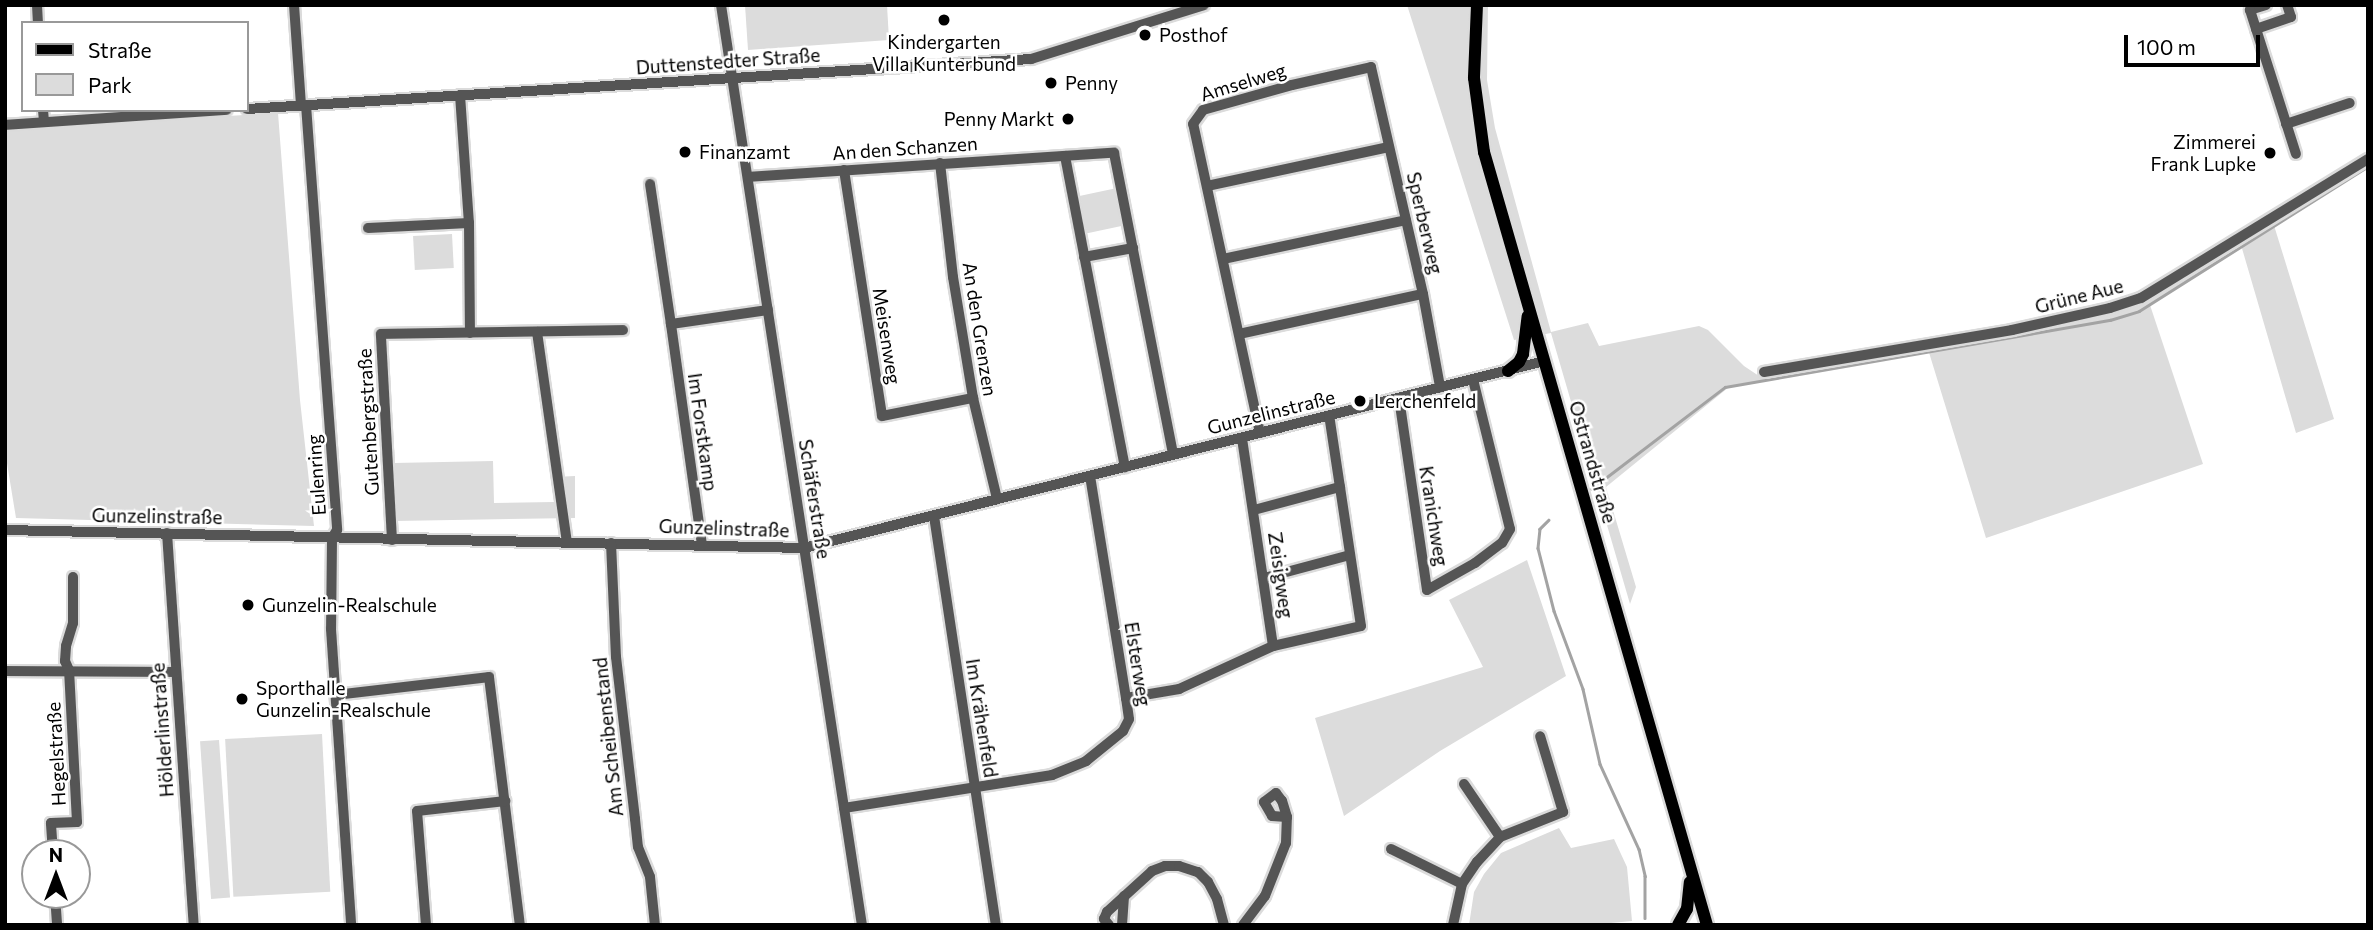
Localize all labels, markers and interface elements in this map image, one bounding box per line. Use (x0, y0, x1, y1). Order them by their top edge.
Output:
marker: Kindergarten Villa Kunterbund (936, 12, 952, 28)
legend (21, 21, 248, 112)
scale bar (2128, 21, 2264, 65)
place label: Posthof (1159, 24, 1228, 46)
marker: Posthof (1137, 27, 1153, 43)
place label: Kindergarten Villa Kunterbund (872, 31, 1016, 75)
text: 100 m (2137, 34, 2196, 59)
text: Straße (88, 37, 152, 62)
street label: Duttenstedter Straße (635, 43, 821, 79)
street label: Amselweg (1197, 58, 1289, 106)
text: Park (88, 72, 132, 97)
place label: Penny (1065, 72, 1118, 94)
marker: Penny (1043, 75, 1059, 91)
place label: Penny Markt (944, 108, 1054, 130)
marker: Penny Markt (1060, 111, 1076, 127)
place label: Zimmerei Frank Lupke (2151, 131, 2256, 175)
street label: An den Schanzen (832, 132, 978, 164)
place label: Finanzamt (699, 141, 790, 163)
marker: Finanzamt (677, 144, 693, 160)
marker: Zimmerei Frank Lupke (2262, 145, 2278, 161)
street label: Sperberweg (1402, 170, 1448, 276)
street label: An den Grenzen (958, 260, 1002, 398)
street label: Grüne Aue (2032, 274, 2126, 318)
street label: Meisenweg (868, 286, 906, 386)
street label: Gutenbergstraße (353, 348, 383, 496)
street label: Im Forstkamp (683, 371, 723, 493)
street label: Gunzelinstraße (1205, 385, 1337, 439)
place label: Lerchenfeld (1374, 390, 1476, 412)
marker: Lerchenfeld (1352, 393, 1368, 409)
street label: Ostrandstraße (1565, 398, 1621, 526)
street label: Eulenring (302, 434, 330, 516)
street label: Schäferstraße (794, 438, 836, 560)
street label: Kranichweg (1415, 464, 1453, 568)
street label: Gunzelinstraße (91, 503, 223, 529)
street label: Gunzelinstraße (658, 514, 790, 542)
street label: Zeisigweg (1264, 530, 1298, 620)
place label: Gunzelin-Realschule (262, 594, 437, 616)
marker: Gunzelin-Realschule (240, 597, 256, 613)
street label: Elsterweg (1120, 620, 1156, 708)
street label: Am Scheibenstand (588, 656, 628, 818)
street label: Im Krähenfeld (961, 657, 1003, 779)
street label: Hölderlinstraße (146, 662, 178, 798)
place label: Sporthalle Gunzelin-Realschule (256, 677, 431, 721)
marker: Sporthalle Gunzelin-Realschule (234, 691, 250, 707)
street label: Hegelstraße (42, 701, 70, 807)
north arrow (21, 839, 91, 909)
text: N (49, 843, 63, 866)

